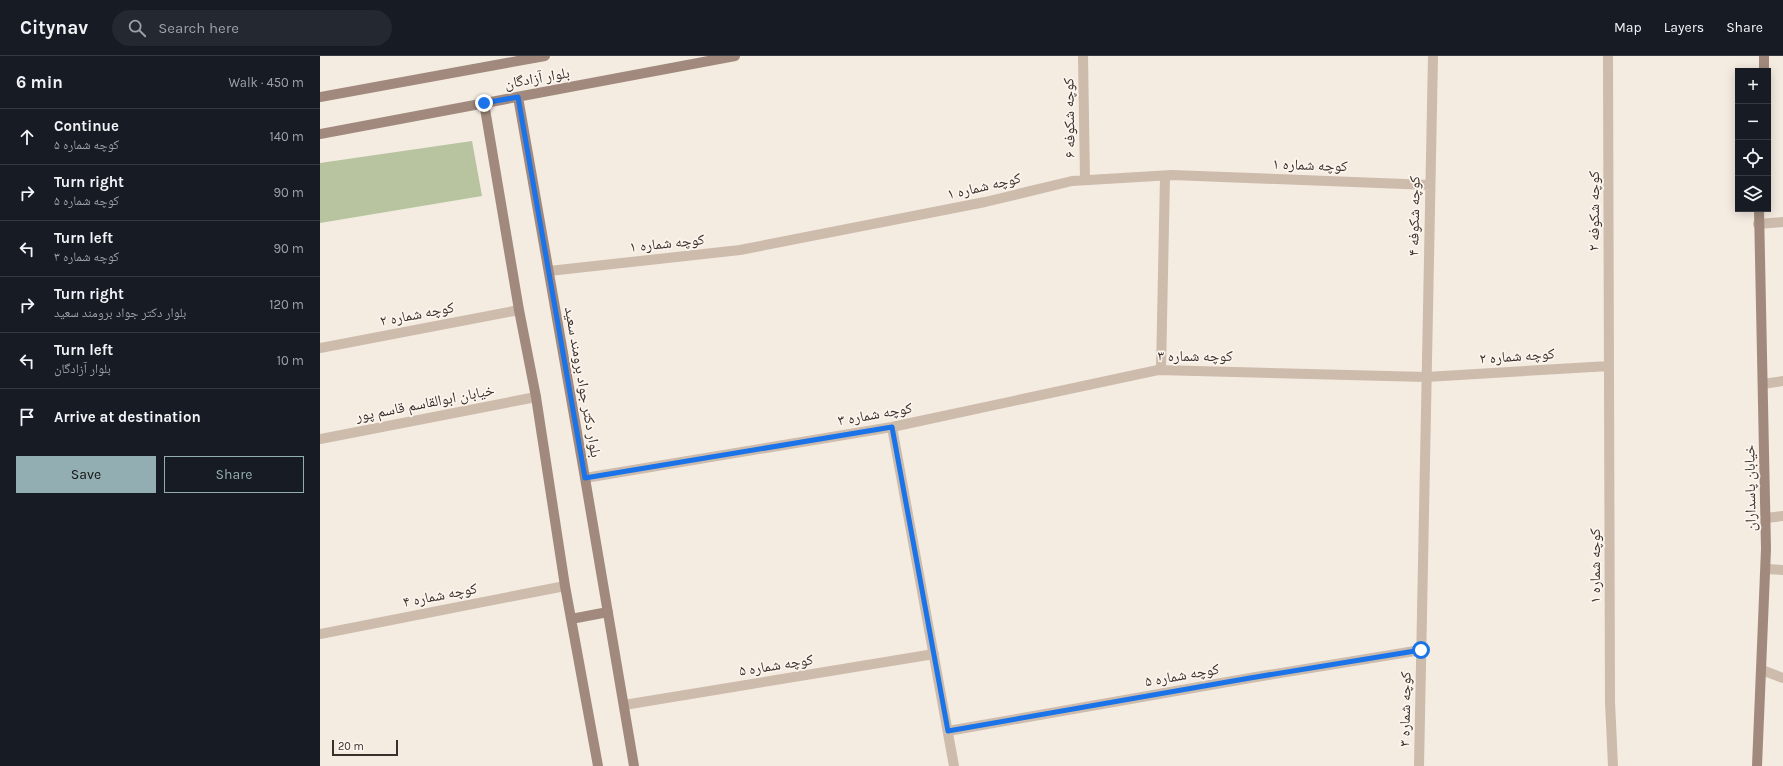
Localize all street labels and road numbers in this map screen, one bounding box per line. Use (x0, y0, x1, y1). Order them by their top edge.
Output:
street label: بلوار آزادگان (503, 63, 571, 94)
street label: کوچه شکوفه ۶ (1059, 78, 1079, 158)
street label: کوچه شماره ۱ (1272, 155, 1348, 175)
street label: کوچه شماره ۱ (945, 169, 1023, 203)
street label: کوچه شکوفه ۲ (1585, 171, 1603, 251)
street label: کوچه شکوفه ۴ (1404, 176, 1424, 256)
street label: کوچه شماره ۱ (629, 230, 705, 256)
street label: کوچه شماره ۲ (378, 298, 456, 330)
street label: بلوار دکتر جواد برومند سعید (561, 305, 605, 459)
street label: کوچه شماره ۲ (1479, 344, 1555, 368)
street label: کوچه شماره ۳ (1157, 347, 1233, 365)
street label: خیابان ابوالقاسم قاسم پور (353, 381, 496, 426)
street label: کوچه شماره ۳ (836, 399, 914, 429)
street label: خیابان پاسداران (1740, 444, 1761, 531)
street label: کوچه شماره ۱ (1586, 528, 1604, 604)
street label: کوچه شماره ۴ (401, 579, 479, 611)
street label: کوچه شماره ۵ (737, 650, 815, 680)
street label: کوچه شماره ۵ (1143, 660, 1221, 690)
street label: کوچه شماره ۳ (1395, 671, 1415, 747)

